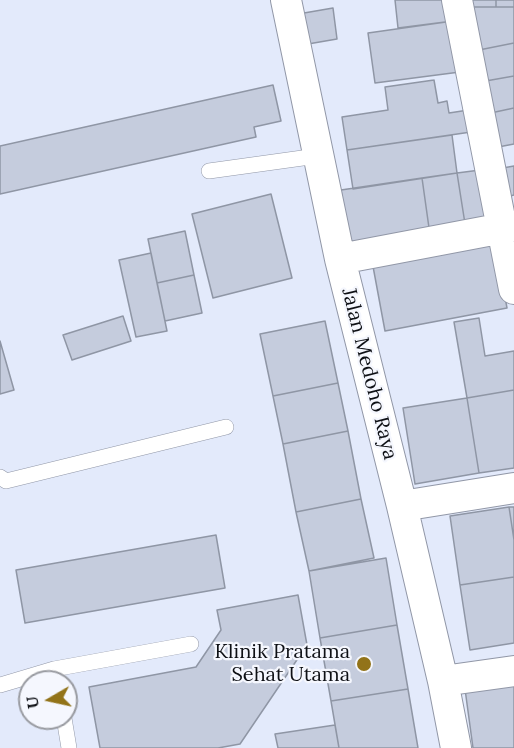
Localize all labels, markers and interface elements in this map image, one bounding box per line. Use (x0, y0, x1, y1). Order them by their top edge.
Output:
street label: Jalan Medoho Raya (336, 286, 402, 462)
place label: Klinik Pratama Sehat Utama (214, 640, 350, 687)
marker: Klinik Pratama Sehat Utama (355, 655, 373, 673)
north arrow (18, 670, 78, 730)
text: U (21, 695, 43, 710)

